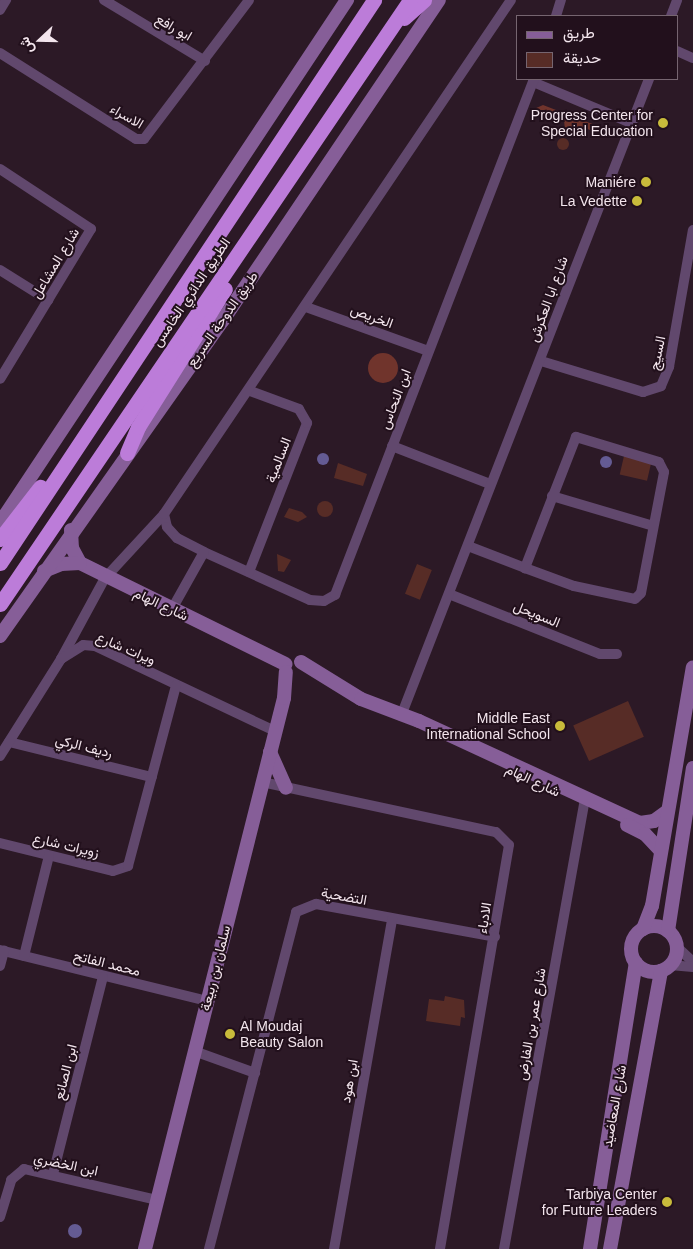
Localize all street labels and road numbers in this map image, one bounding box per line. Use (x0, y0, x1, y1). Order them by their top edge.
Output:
street label: ابو رافع (153, 10, 195, 44)
street label: الاسراء (107, 100, 147, 132)
street label: شارع المشاعل (27, 225, 83, 301)
street label: الطريق الدائري الخامس (148, 234, 234, 350)
street label: شارع ابا العكرش (525, 254, 571, 344)
street label: طريق الدوحة السريع (183, 268, 261, 370)
street label: الخريص (348, 301, 396, 331)
street label: السيج (645, 334, 669, 372)
street label: ابن النحاس (376, 367, 414, 431)
street label: السالمية (262, 435, 294, 485)
street label: شارع الهام (131, 584, 191, 624)
street label: السويحل (511, 597, 563, 631)
street label: ويرات شارع (94, 628, 158, 668)
street label: رديف الركي (54, 731, 114, 761)
street label: شارع الهام (503, 760, 563, 800)
street label: زويرات شارع (31, 829, 101, 861)
street label: التضحية (320, 884, 368, 908)
street label: الادباء (473, 901, 495, 935)
street label: سلمان بن ربيعة (196, 923, 234, 1013)
street label: محمد الفاتح (72, 947, 142, 979)
street label: شارع عمر بن الفارض (513, 966, 549, 1082)
street label: ابن الصانع (50, 1042, 80, 1102)
street label: ابن هود (337, 1058, 361, 1104)
street label: شارع المعاضيد (598, 1064, 630, 1148)
street label: ابن الخضري (32, 1149, 100, 1179)

